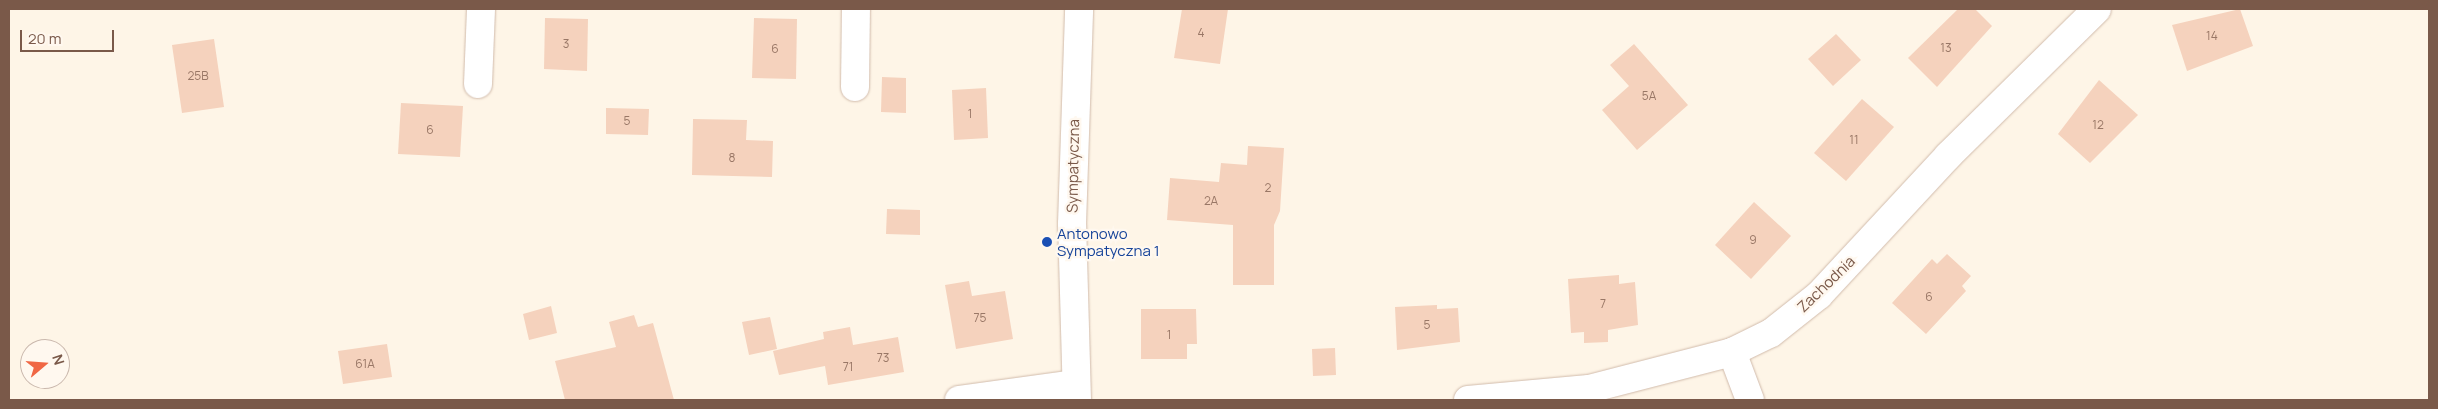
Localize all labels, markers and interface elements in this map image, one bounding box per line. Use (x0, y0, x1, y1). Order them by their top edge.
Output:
scale bar (22, 20, 116, 52)
house number: 4 (1197, 26, 1205, 40)
text: 20 m (28, 28, 61, 49)
house number: 14 (2206, 29, 2218, 43)
house number: 3 (563, 37, 569, 51)
house number: 13 (1940, 41, 1952, 55)
house number: 6 (771, 42, 779, 56)
house number: 25B (187, 69, 209, 83)
house number: 5A (1642, 89, 1656, 103)
house number: 1 (968, 107, 972, 121)
house number: 5 (624, 114, 630, 128)
house number: 12 (2092, 118, 2104, 132)
street label: Sympatyczna (1063, 119, 1083, 213)
house number: 6 (426, 123, 434, 137)
house number: 11 (1849, 133, 1859, 147)
house number: 8 (729, 151, 735, 165)
house number: 2 (1265, 181, 1271, 195)
house number: 2A (1204, 194, 1218, 208)
place label: Antonowo Sympatyczna 1 (1057, 224, 1160, 259)
house number: 9 (1749, 233, 1757, 247)
marker: Antonowo Sympatyczna 1 (1041, 236, 1053, 248)
street label: Zachodnia (1793, 252, 1859, 316)
house number: 6 (1925, 290, 1933, 304)
house number: 7 (1600, 297, 1606, 311)
house number: 75 (974, 311, 986, 325)
house number: 5 (1424, 318, 1430, 332)
house number: 1 (1167, 328, 1171, 342)
north arrow (20, 339, 70, 389)
house number: 73 (877, 351, 889, 365)
text: N (48, 352, 69, 367)
house number: 61A (355, 357, 375, 371)
house number: 71 (843, 360, 853, 374)

